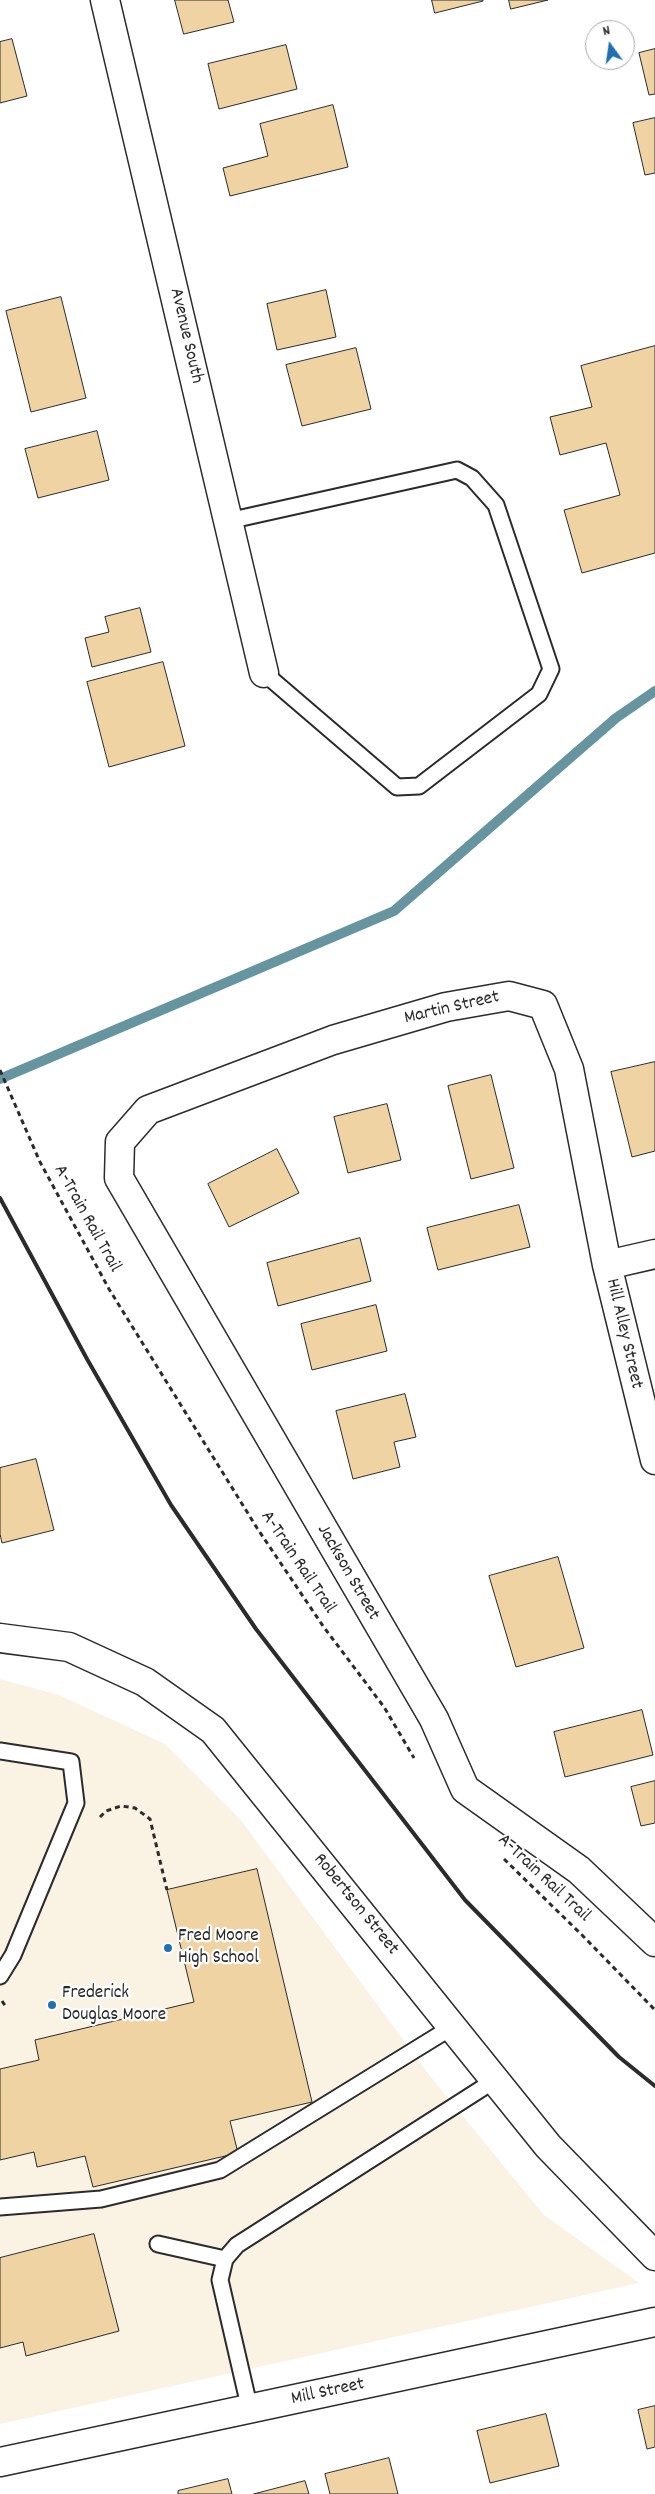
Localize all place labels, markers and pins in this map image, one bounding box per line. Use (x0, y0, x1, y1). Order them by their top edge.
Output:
place label: Fred Moore High School (178, 1926, 259, 1970)
marker: Fred Moore High School (162, 1942, 174, 1954)
place label: Frederick Douglas Moore (62, 1983, 166, 2027)
marker: Frederick Douglas Moore (46, 1999, 58, 2011)

